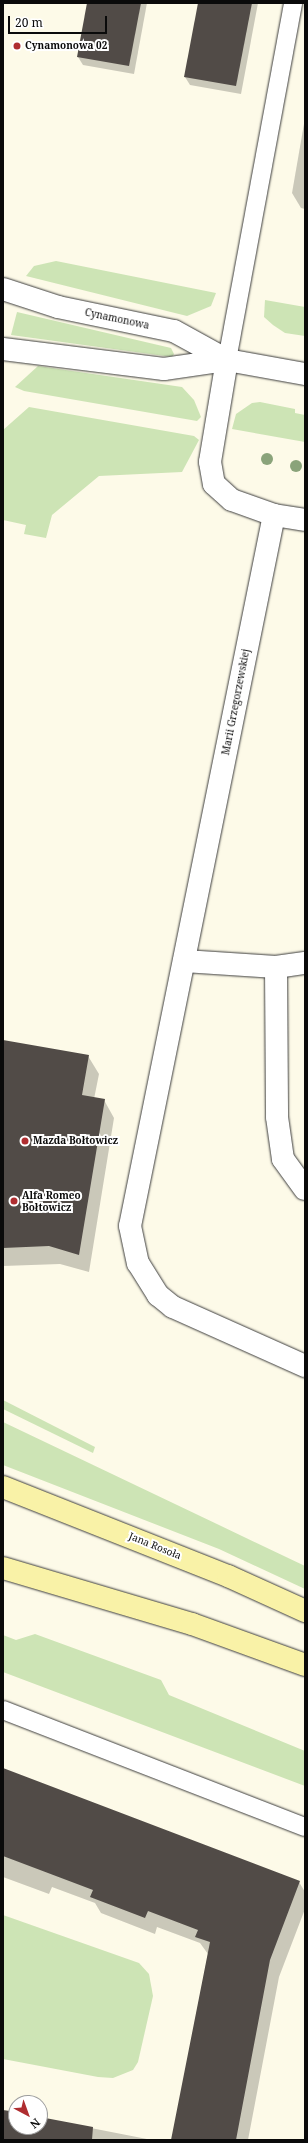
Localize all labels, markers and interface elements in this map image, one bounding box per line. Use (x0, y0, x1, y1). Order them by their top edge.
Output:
scale bar (10, 8, 109, 34)
text: 20 m (15, 14, 43, 31)
place label: Cynamonowa 02 (25, 40, 107, 52)
marker: Cynamonowa 02 (12, 41, 22, 51)
street label: Cynamonowa (84, 306, 150, 332)
street label: Marii Grzegorzewskiej (220, 648, 252, 756)
place label: Mazda Bołtowicz (33, 1135, 118, 1147)
marker: Mazda Bołtowicz (20, 1136, 30, 1146)
place label: Alfa Romeo Bołtowicz (22, 1189, 81, 1212)
marker: Alfa Romeo Bołtowicz (9, 1196, 19, 1206)
street label: Jana Rosoła (127, 1530, 183, 1562)
north arrow (8, 2095, 48, 2135)
text: N (27, 2115, 44, 2132)

